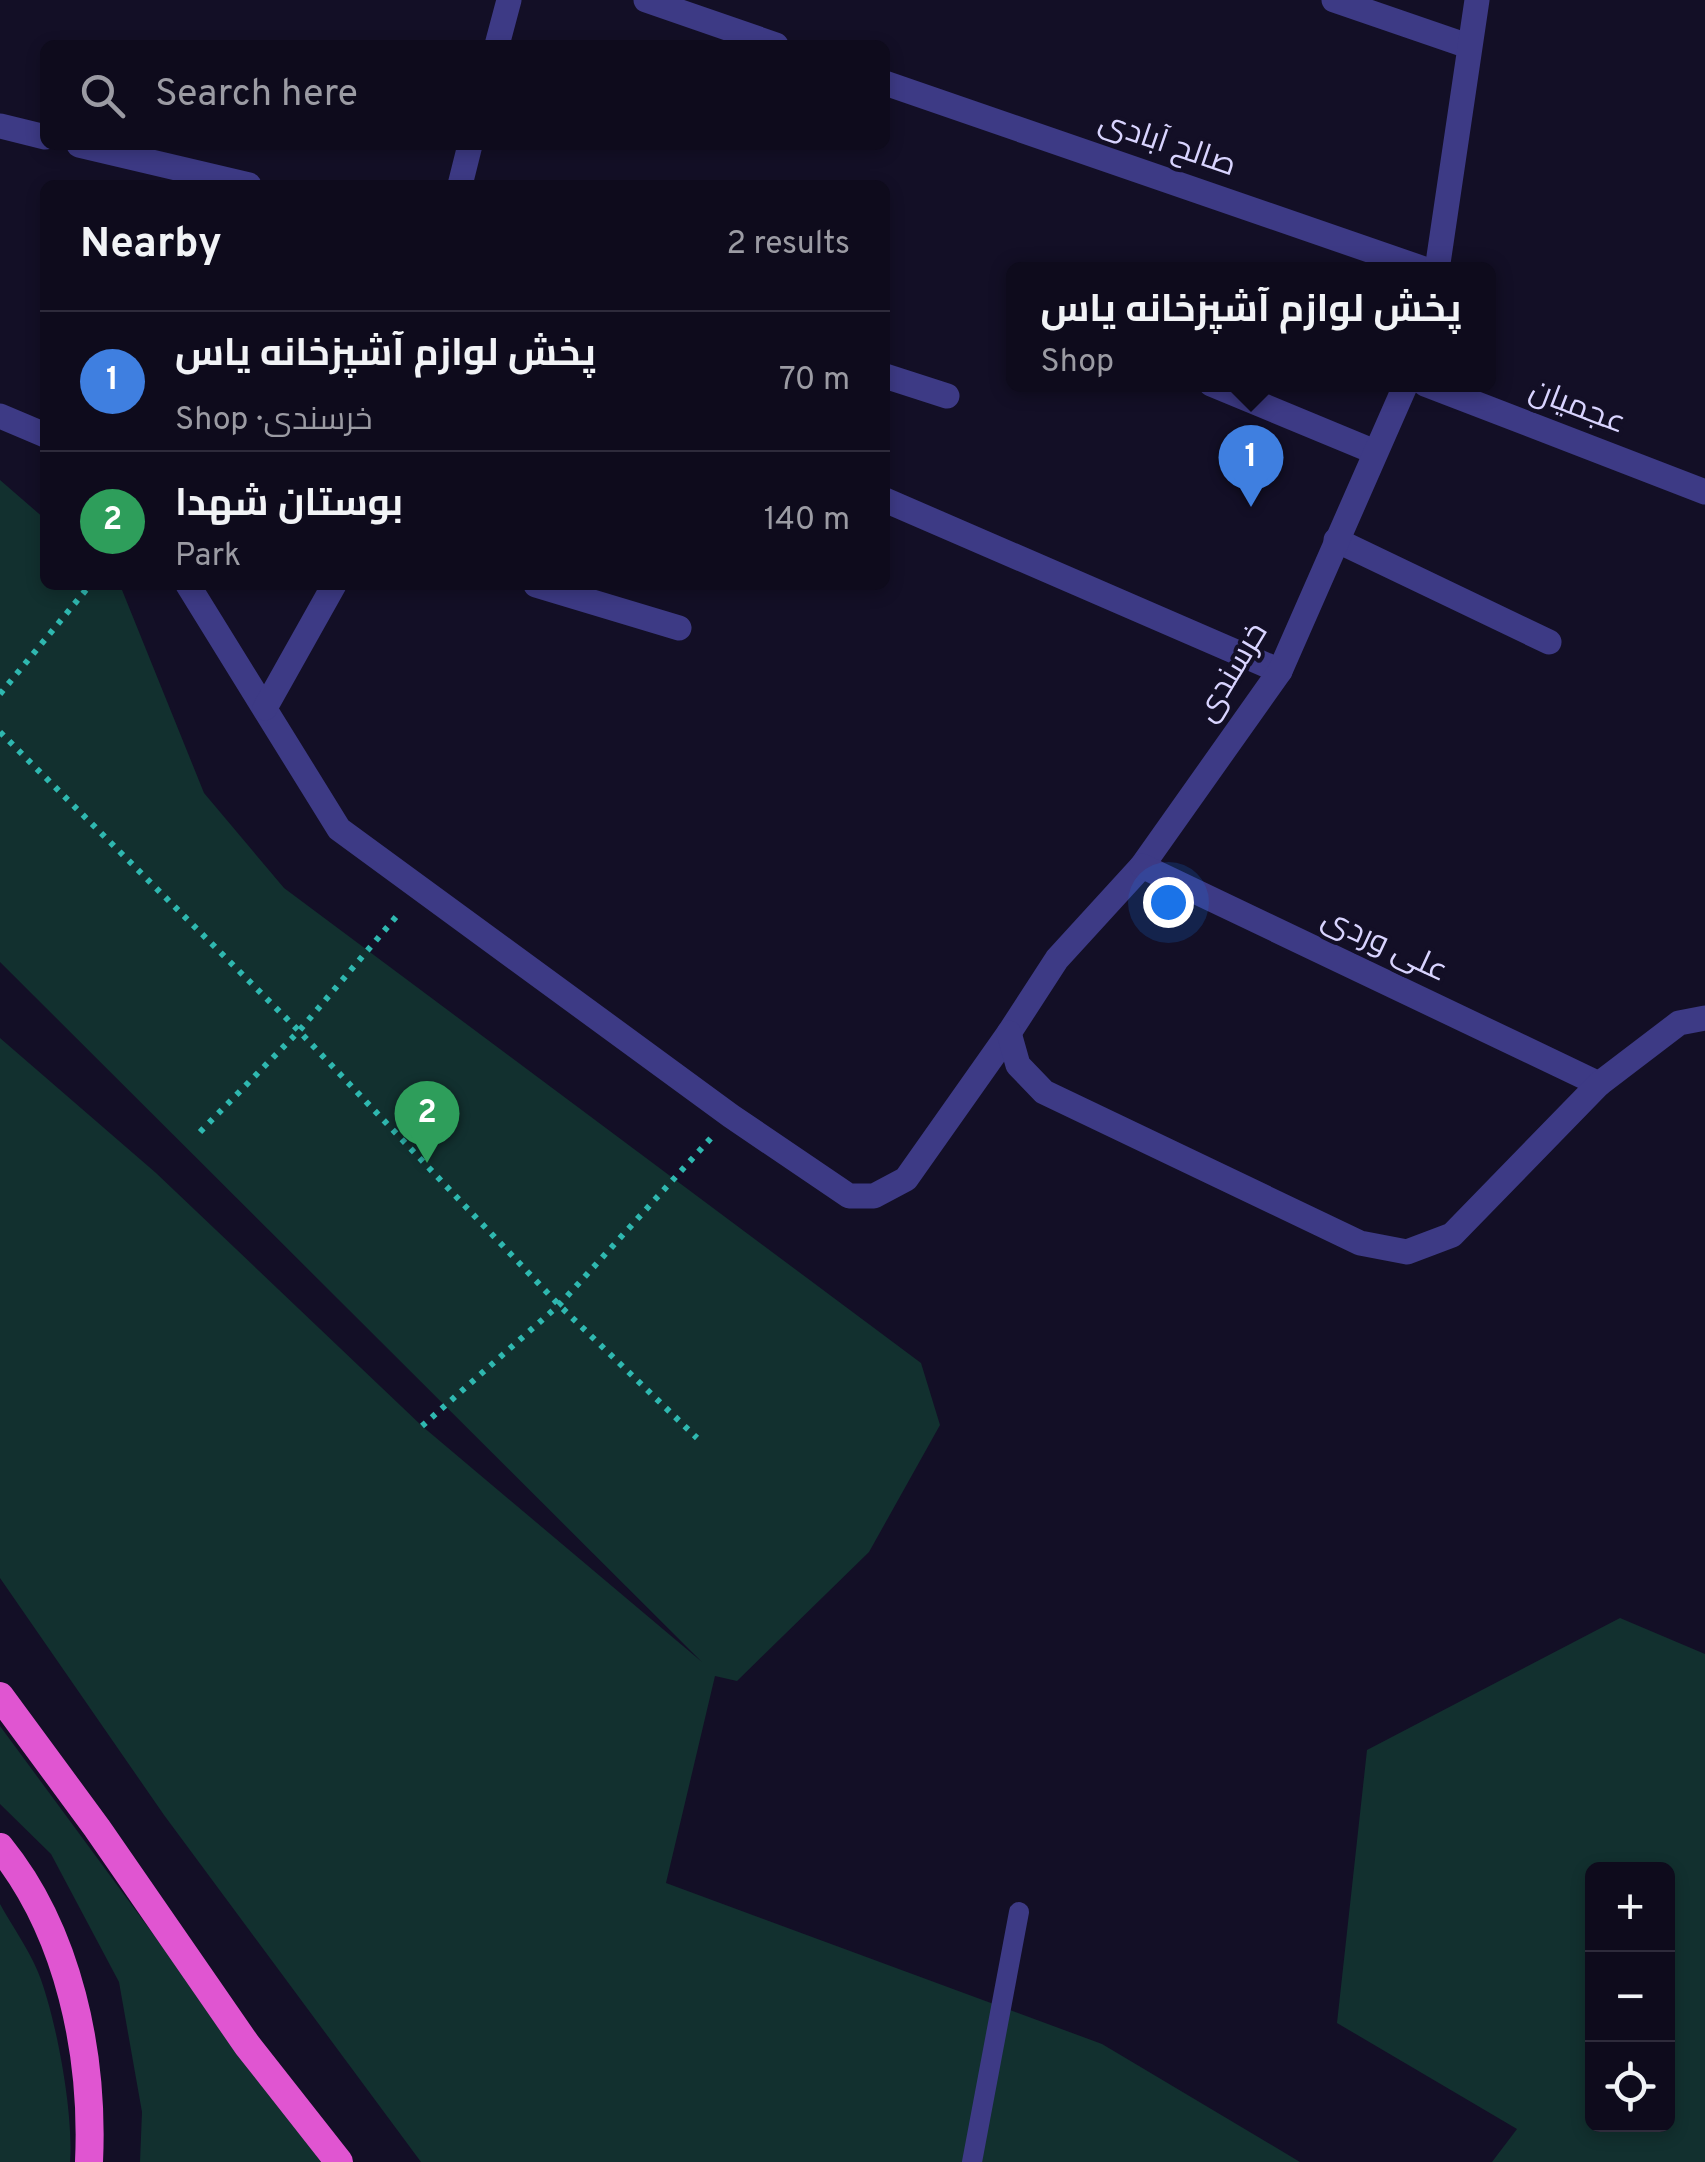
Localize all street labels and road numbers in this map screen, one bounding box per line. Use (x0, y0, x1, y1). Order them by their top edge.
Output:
street label: صالح آبادی (1093, 103, 1241, 187)
street label: عجمیان (1523, 371, 1631, 445)
street label: خرسندی (1188, 616, 1278, 730)
street label: علی وردی (1315, 899, 1453, 993)

